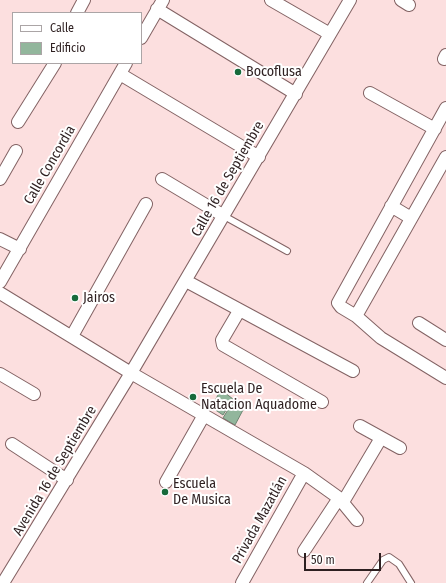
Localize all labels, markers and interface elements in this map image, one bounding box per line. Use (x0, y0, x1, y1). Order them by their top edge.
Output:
legend (12, 12, 142, 64)
text: Calle (50, 21, 74, 35)
text: Edificio (50, 41, 86, 55)
place label: Bocoflusa (246, 64, 302, 80)
marker: Bocoflusa (233, 67, 243, 77)
street label: Calle 16 de Septiembre (188, 118, 268, 240)
street label: Calle Concordia (21, 123, 79, 207)
place label: Jairos (83, 290, 115, 306)
marker: Jairos (70, 293, 80, 303)
place label: Escuela De Natacion Aquadome (201, 381, 317, 414)
marker: Escuela De Natacion Aquadome (188, 392, 198, 402)
street label: Avenida 16 de Septiembre (10, 403, 100, 539)
street label: Privada Mazatlán (229, 473, 291, 567)
place label: Escuela De Musica (173, 476, 231, 508)
marker: Escuela De Musica (160, 487, 170, 497)
scale bar (306, 545, 383, 571)
text: 50 m (311, 553, 335, 567)

